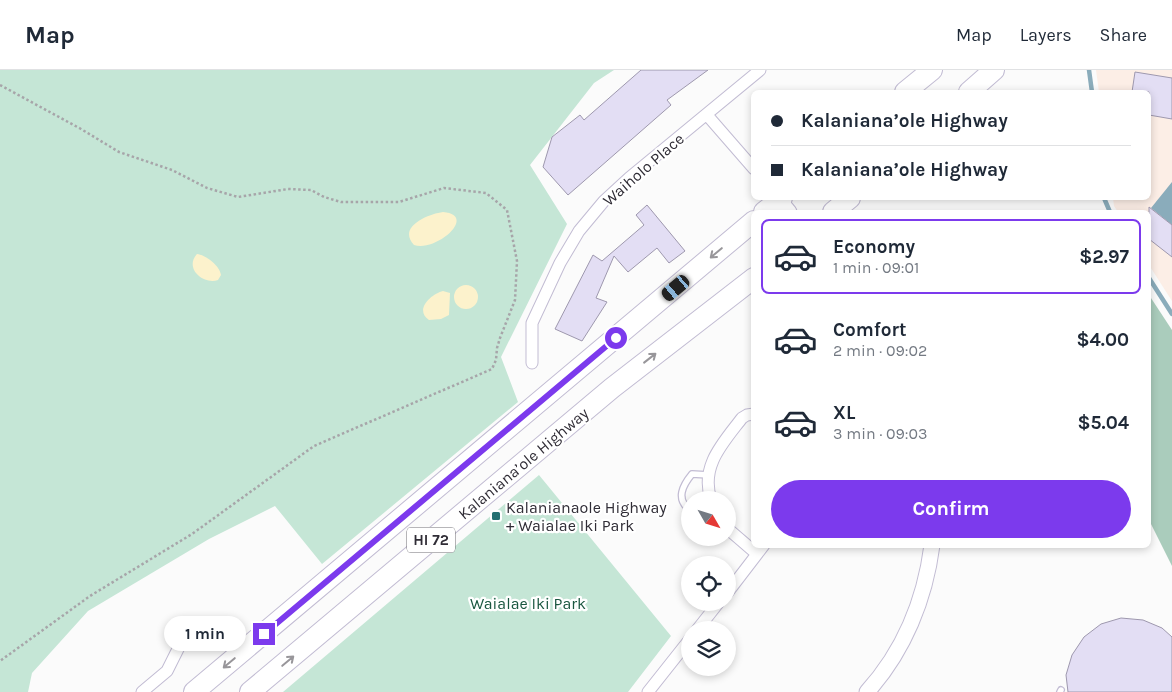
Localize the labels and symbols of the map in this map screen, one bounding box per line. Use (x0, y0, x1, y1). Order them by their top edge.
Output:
street label: Waiholo Place (599, 129, 688, 210)
one-way arrow (710, 247, 723, 259)
car (659, 273, 692, 303)
route start (605, 327, 627, 349)
one-way arrow (643, 352, 656, 363)
street label: Kalaniana’ole Highway (454, 403, 593, 523)
north arrow (681, 491, 736, 546)
place label: Kalanianaole Highway + Waialae Iki Park (506, 498, 667, 535)
marker: Kalanianaole Highway + Waialae Iki Park (490, 510, 502, 522)
road number: HI 72 (407, 528, 455, 552)
park label: Waialae Iki Park (470, 594, 586, 613)
callout: 1 min (164, 616, 246, 652)
route end (253, 623, 275, 645)
one-way arrow (281, 655, 294, 666)
one-way arrow (222, 658, 235, 669)

